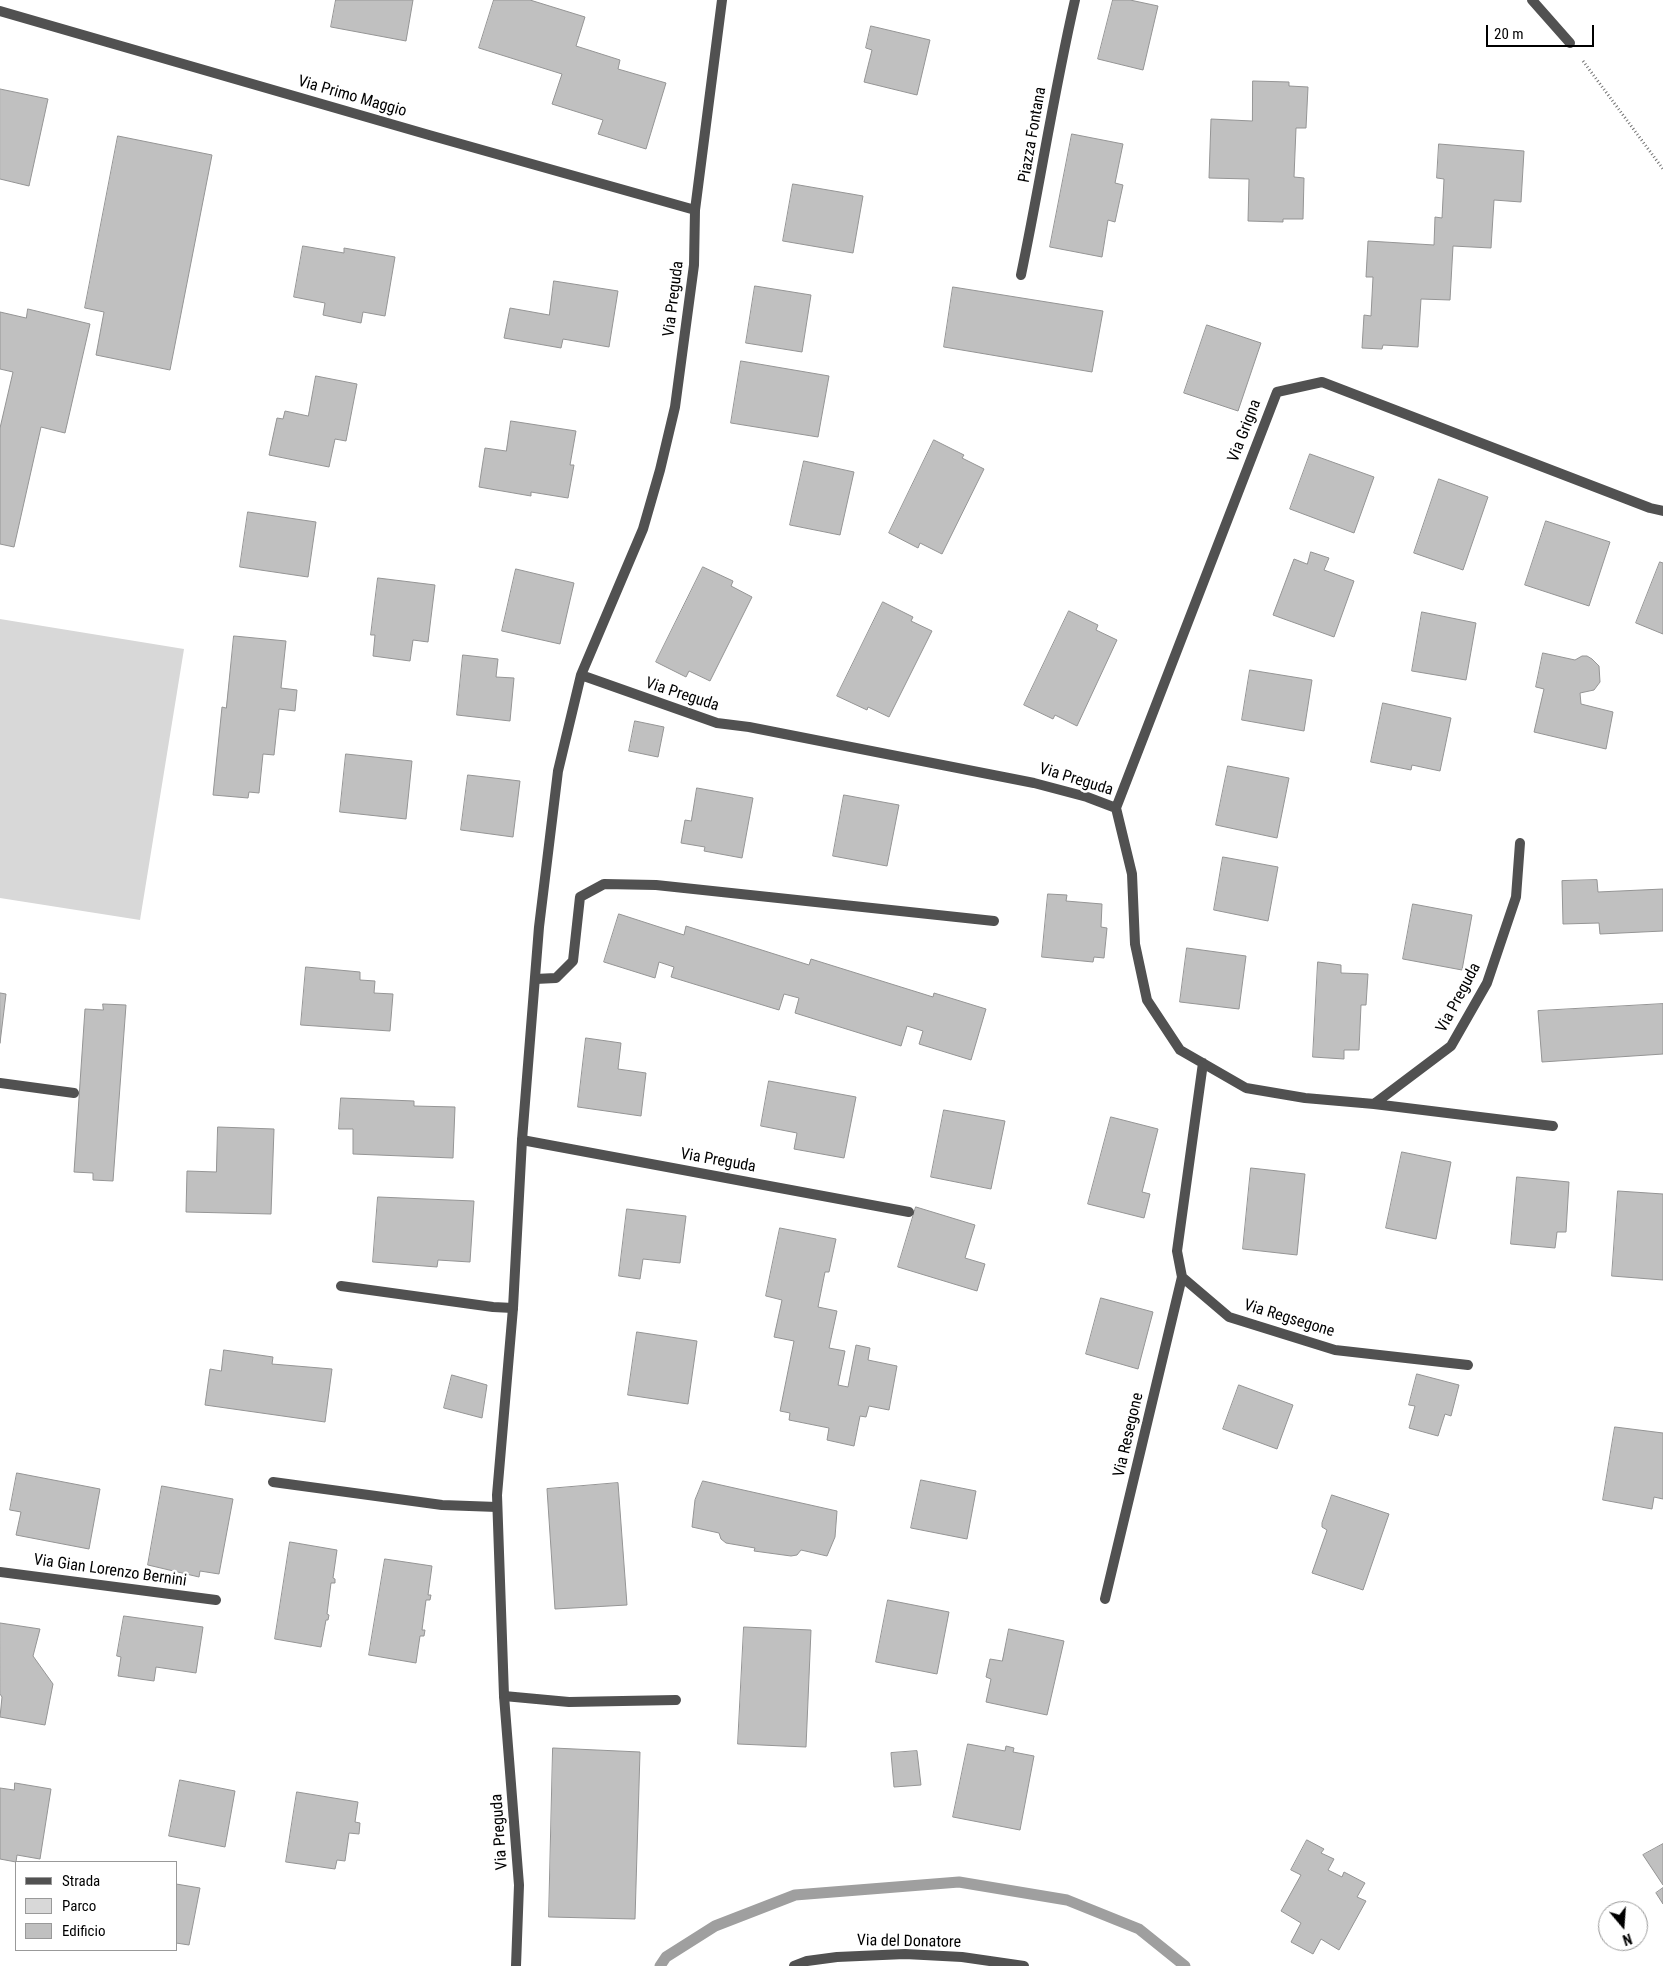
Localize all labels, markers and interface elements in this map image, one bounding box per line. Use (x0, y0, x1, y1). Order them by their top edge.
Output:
scale bar (1488, 15, 1596, 47)
text: 20 m (1494, 25, 1524, 43)
street label: Via Primo Maggio (295, 72, 409, 122)
street label: Piazza Fontana (1015, 86, 1051, 184)
street label: Via Preguda (660, 260, 688, 338)
street label: Via Grigna (1224, 397, 1266, 465)
street label: Via Preguda (643, 674, 721, 716)
street label: Via Preguda (1037, 760, 1115, 800)
street label: Via Preguda (1433, 960, 1485, 1036)
street label: Via Preguda (679, 1145, 757, 1177)
street label: Via Regsegone (1241, 1296, 1337, 1342)
street label: Via Resegone (1110, 1391, 1148, 1479)
street label: Via Gian Lorenzo Bernini (32, 1551, 188, 1591)
street label: Via Preguda (488, 1793, 512, 1871)
legend (15, 1861, 178, 1951)
text: Strada (62, 1872, 100, 1890)
text: Parco (62, 1897, 96, 1915)
north arrow (1598, 1901, 1648, 1951)
text: Edificio (62, 1922, 105, 1940)
text: N (1621, 1930, 1634, 1948)
street label: Via del Donatore (857, 1931, 961, 1953)

